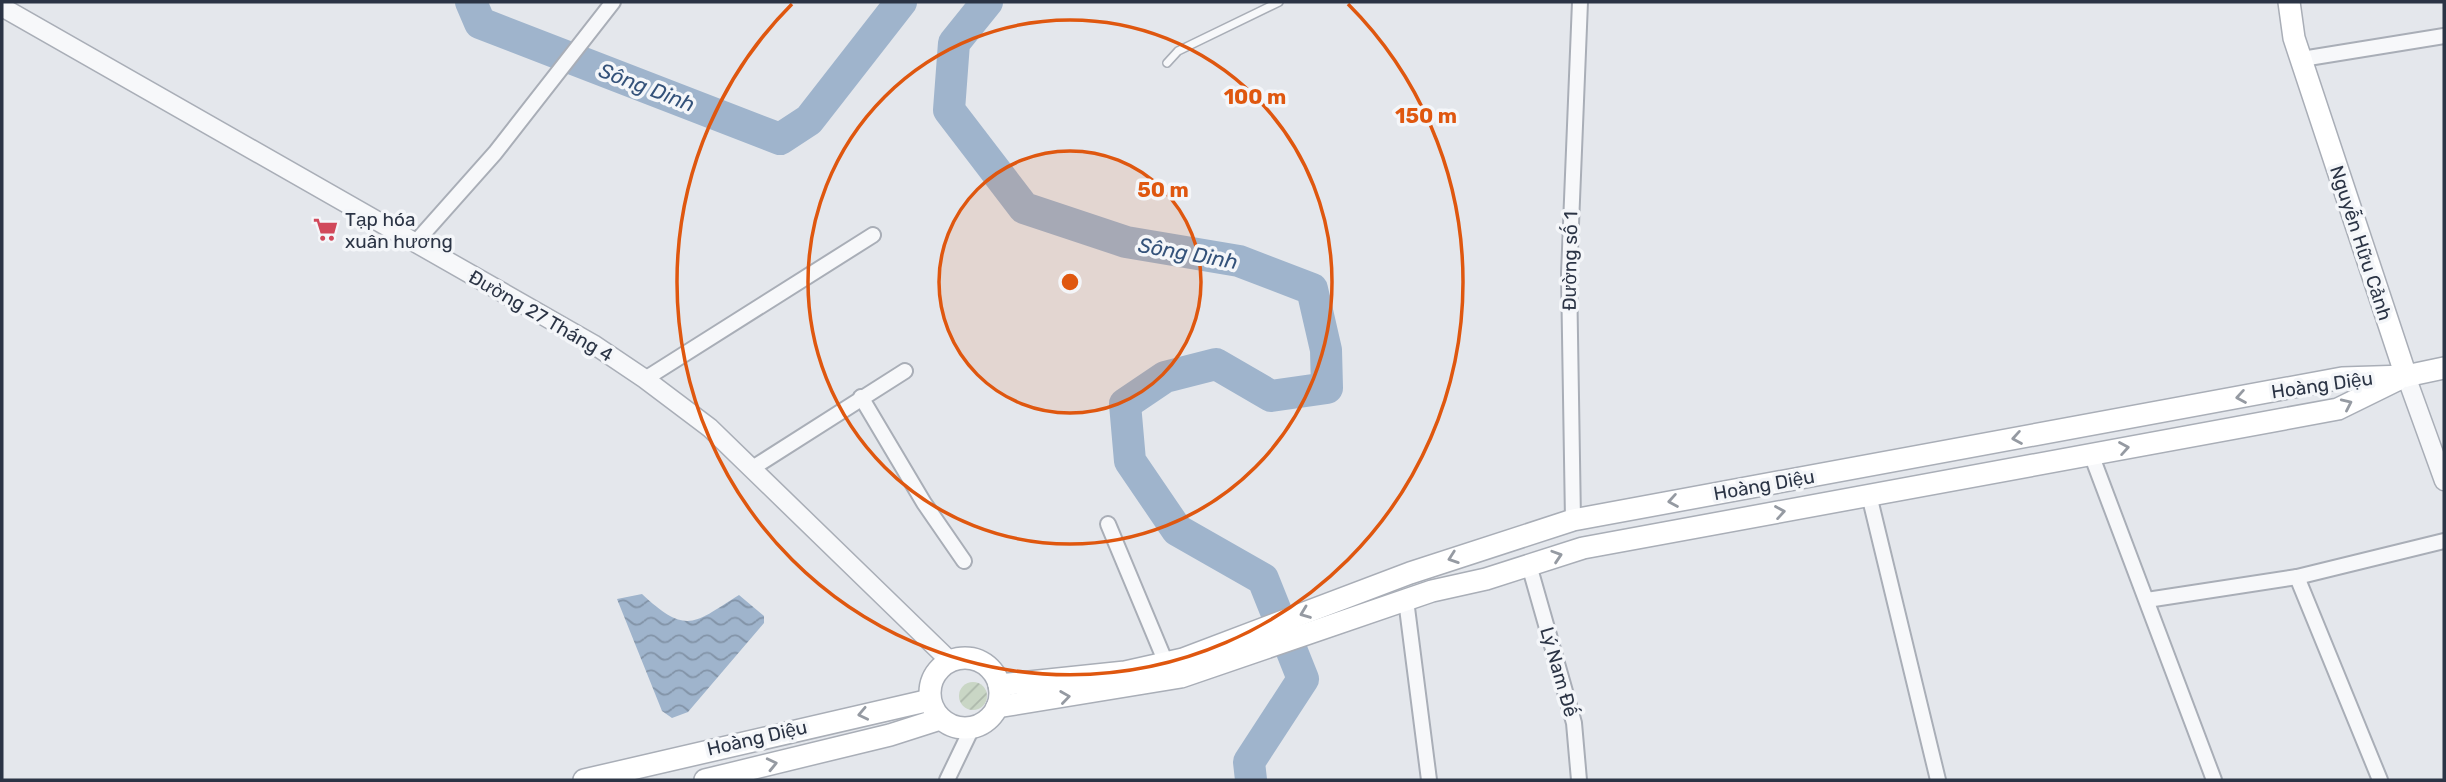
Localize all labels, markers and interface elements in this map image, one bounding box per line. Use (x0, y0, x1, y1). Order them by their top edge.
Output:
water label: Sông Dinh (596, 57, 698, 117)
text: 100 m (1224, 84, 1286, 109)
text: 150 m (1395, 103, 1457, 128)
street label: Nguyễn Hữu Cảnh (2325, 163, 2397, 323)
text: 50 m (1137, 177, 1189, 202)
place label: Tạp hóa xuân hương (345, 208, 453, 253)
street label: Đường số 1 (1558, 211, 1582, 311)
supermarket icon: Tạp hóa xuân hương (311, 216, 339, 244)
water label: Sông Dinh (1136, 232, 1240, 274)
street label: Đường 27 Tháng 4 (465, 265, 618, 367)
centre of rings (1058, 270, 1082, 294)
street label: Hoàng Diệu (2270, 367, 2374, 403)
one-way arrow (2235, 389, 2247, 404)
one-way arrow (2340, 398, 2352, 412)
one-way arrow (2011, 430, 2023, 445)
one-way arrow (2118, 441, 2130, 456)
street label: Hoàng Diệu (1712, 465, 1816, 505)
one-way arrow (1667, 493, 1679, 508)
one-way arrow (1774, 505, 1786, 520)
one-way arrow (1448, 550, 1460, 564)
one-way arrow (1551, 550, 1563, 564)
one-way arrow (1300, 605, 1312, 619)
street label: Lý Nam Đế (1535, 624, 1583, 720)
one-way arrow (1059, 690, 1070, 705)
one-way arrow (857, 706, 869, 720)
street label: Hoàng Diệu (705, 715, 809, 761)
one-way arrow (766, 758, 778, 772)

